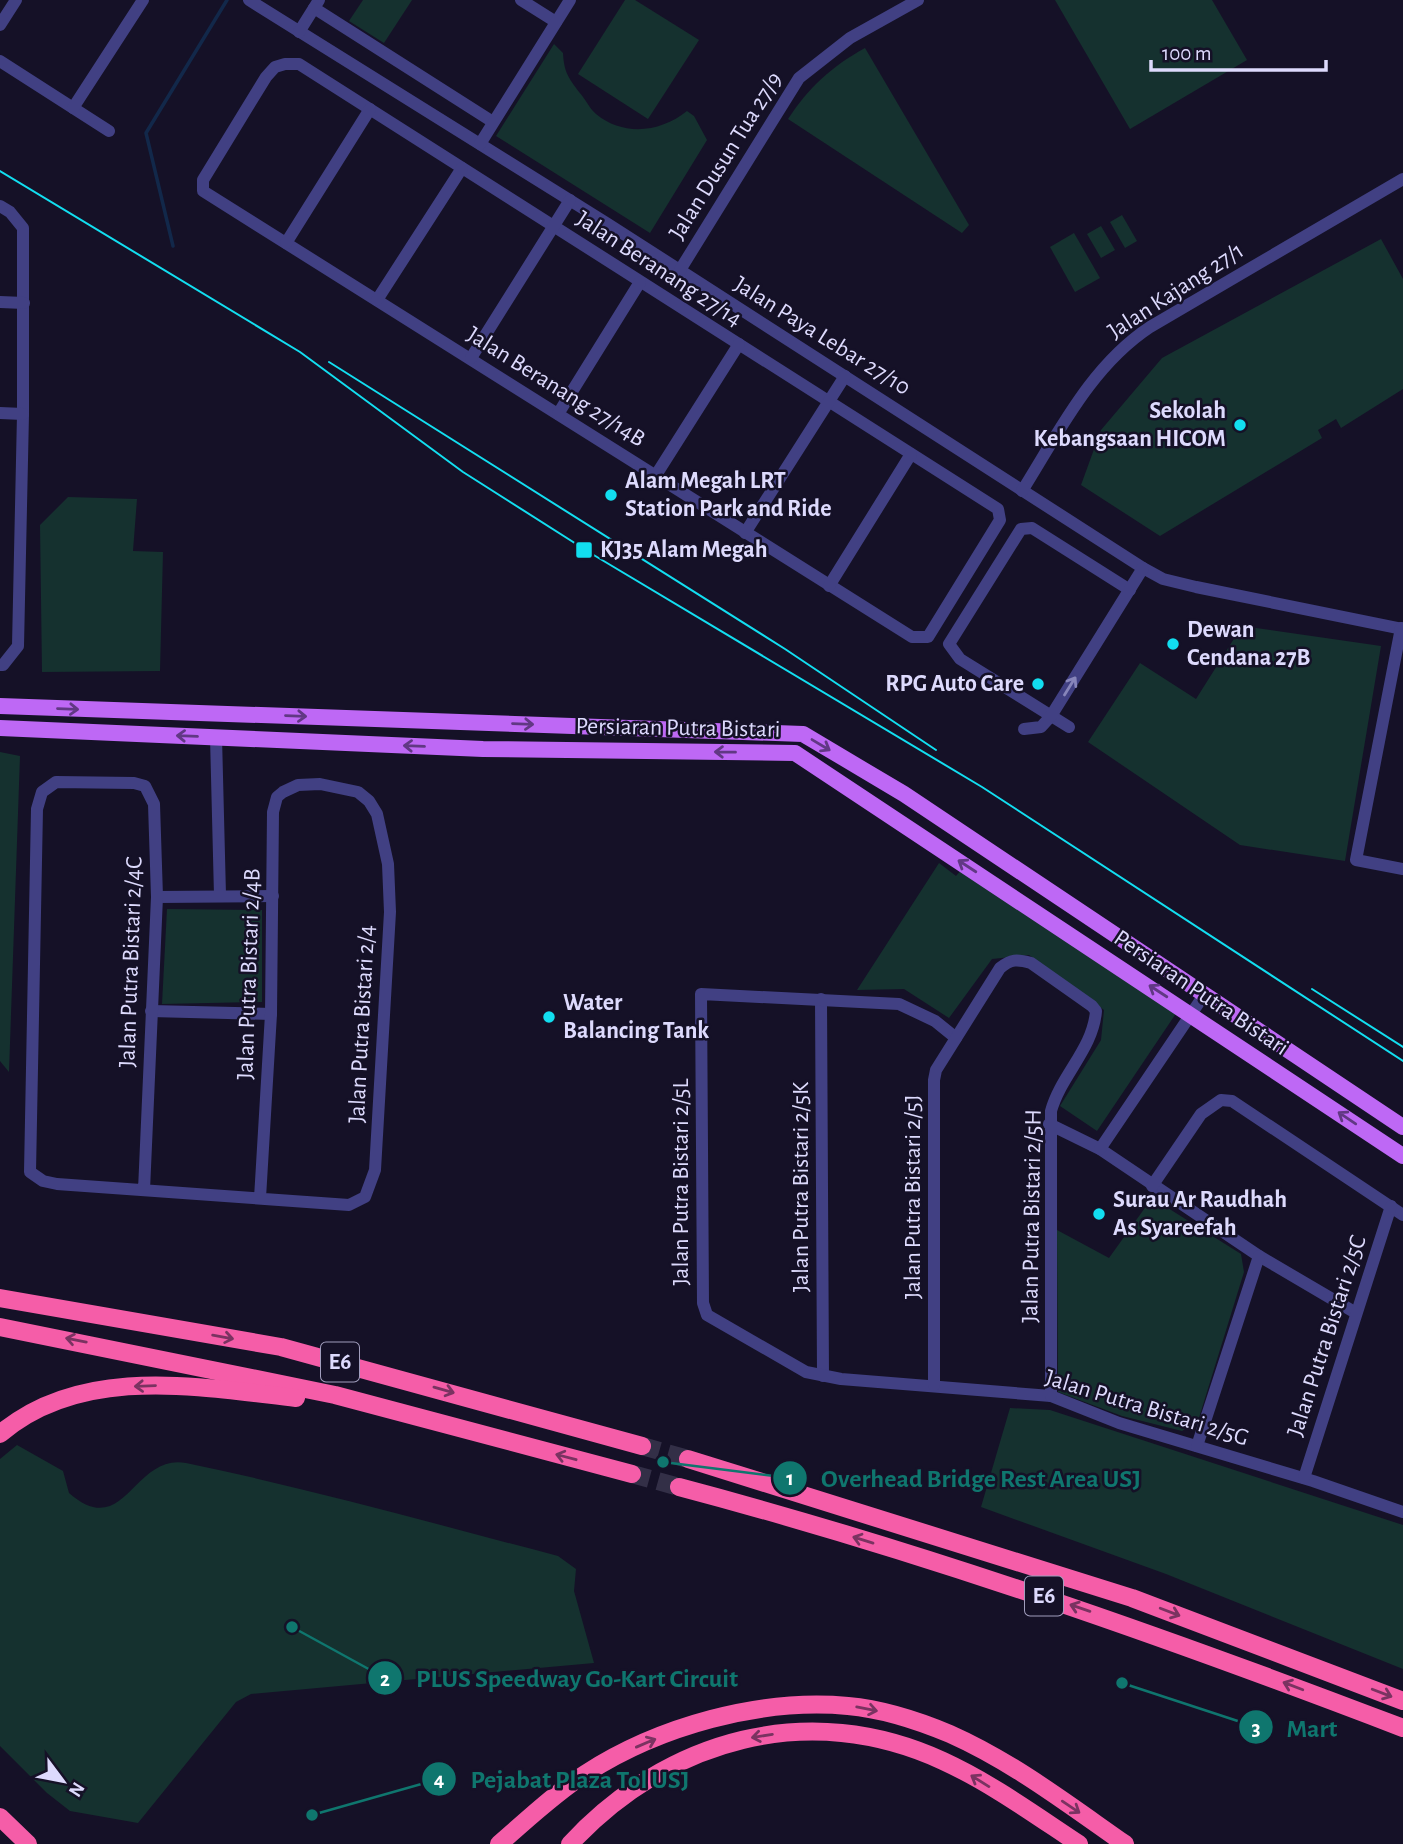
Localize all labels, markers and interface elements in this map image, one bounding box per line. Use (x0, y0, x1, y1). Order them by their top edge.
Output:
scale bar (1151, 28, 1326, 72)
text: 100 m (1162, 43, 1212, 64)
street label: Jalan Dusun Tua 27/9 (665, 68, 787, 244)
street label: Jalan Beranang 27/14 (572, 207, 746, 331)
street label: Jalan Kajang 27/1 (1104, 238, 1248, 344)
street label: Jalan Paya Lebar 27/10 (730, 272, 914, 400)
street label: Jalan Beranang 27/14B (463, 323, 649, 451)
place label: Sekolah Kebangsaan HICOM (1034, 399, 1226, 451)
marker: Sekolah Kebangsaan HICOM (1232, 417, 1248, 433)
place label: Alam Megah LRT Station Park and Ride (625, 469, 832, 521)
marker: Alam Megah LRT Station Park and Ride (603, 487, 619, 503)
place label: KJ35 Alam Megah (600, 538, 768, 562)
marker: KJ35 Alam Megah (574, 540, 594, 560)
place label: Dewan Cendana 27B (1187, 618, 1311, 670)
marker: Dewan Cendana 27B (1165, 636, 1181, 652)
place label: RPG Auto Care (885, 672, 1024, 696)
marker: RPG Auto Care (1030, 676, 1046, 692)
one-way arrow (1064, 676, 1078, 696)
one-way arrow (56, 702, 79, 715)
one-way arrow (284, 710, 307, 723)
street label: Persiaran Putra Bistari (575, 714, 781, 742)
one-way arrow (511, 718, 534, 731)
one-way arrow (176, 730, 199, 743)
one-way arrow (810, 738, 830, 752)
one-way arrow (403, 739, 426, 752)
one-way arrow (714, 745, 737, 759)
street label: Jalan Putra Bistari 2/4C (115, 856, 147, 1068)
one-way arrow (958, 859, 978, 873)
street label: Jalan Putra Bistari 2/4B (233, 868, 265, 1080)
street label: Jalan Putra Bistari 2/4 (345, 924, 379, 1124)
street label: Persiaran Putra Bistari (1109, 926, 1293, 1060)
one-way arrow (1149, 983, 1168, 998)
place label: Water Balancing Tank (563, 991, 709, 1043)
marker: Water Balancing Tank (541, 1009, 557, 1025)
street label: Jalan Putra Bistari 2/5L (669, 1078, 693, 1286)
street label: Jalan Putra Bistari 2/5K (789, 1081, 813, 1292)
street label: Jalan Putra Bistari 2/5J (901, 1095, 925, 1299)
street label: Jalan Putra Bistari 2/5H (1018, 1109, 1046, 1323)
one-way arrow (1337, 1111, 1357, 1125)
place label: Surau Ar Raudhah As Syareefah (1113, 1188, 1287, 1240)
marker: Surau Ar Raudhah As Syareefah (1091, 1206, 1107, 1222)
street label: Jalan Putra Bistari 2/5C (1283, 1233, 1371, 1439)
one-way arrow (211, 1330, 234, 1344)
one-way arrow (65, 1333, 88, 1346)
road number: E6 (321, 1343, 359, 1382)
street label: Jalan Putra Bistari 2/5G (1042, 1366, 1252, 1450)
one-way arrow (134, 1379, 157, 1392)
one-way arrow (432, 1385, 454, 1398)
one-way arrow (555, 1449, 577, 1462)
callout: Overhead Bridge Rest Area USJ (772, 1454, 1155, 1501)
text: Overhead Bridge Rest Area USJ (821, 1466, 1141, 1492)
text: 1 (786, 1468, 794, 1489)
one-way arrow (852, 1532, 874, 1545)
road number: E6 (1025, 1576, 1063, 1616)
one-way arrow (1069, 1601, 1091, 1613)
one-way arrow (1158, 1607, 1180, 1619)
callout: PLUS Speedway Go-Kart Circuit (368, 1655, 752, 1702)
text: PLUS Speedway Go-Kart Circuit (416, 1666, 738, 1692)
text: 2 (380, 1669, 390, 1690)
one-way arrow (1283, 1679, 1305, 1691)
one-way arrow (1371, 1688, 1393, 1701)
one-way arrow (855, 1703, 878, 1716)
callout: Mart (1238, 1704, 1352, 1751)
text: Mart (1287, 1716, 1338, 1742)
text: 3 (1251, 1718, 1261, 1739)
one-way arrow (751, 1730, 774, 1743)
one-way arrow (634, 1736, 656, 1749)
north arrow (28, 1746, 98, 1816)
callout: Pejabat Plaza Tol USJ (422, 1755, 704, 1802)
text: Pejabat Plaza Tol USJ (470, 1767, 690, 1793)
text: 4 (434, 1769, 444, 1790)
one-way arrow (971, 1774, 991, 1788)
text: N (65, 1779, 88, 1800)
one-way arrow (1061, 1800, 1080, 1814)

